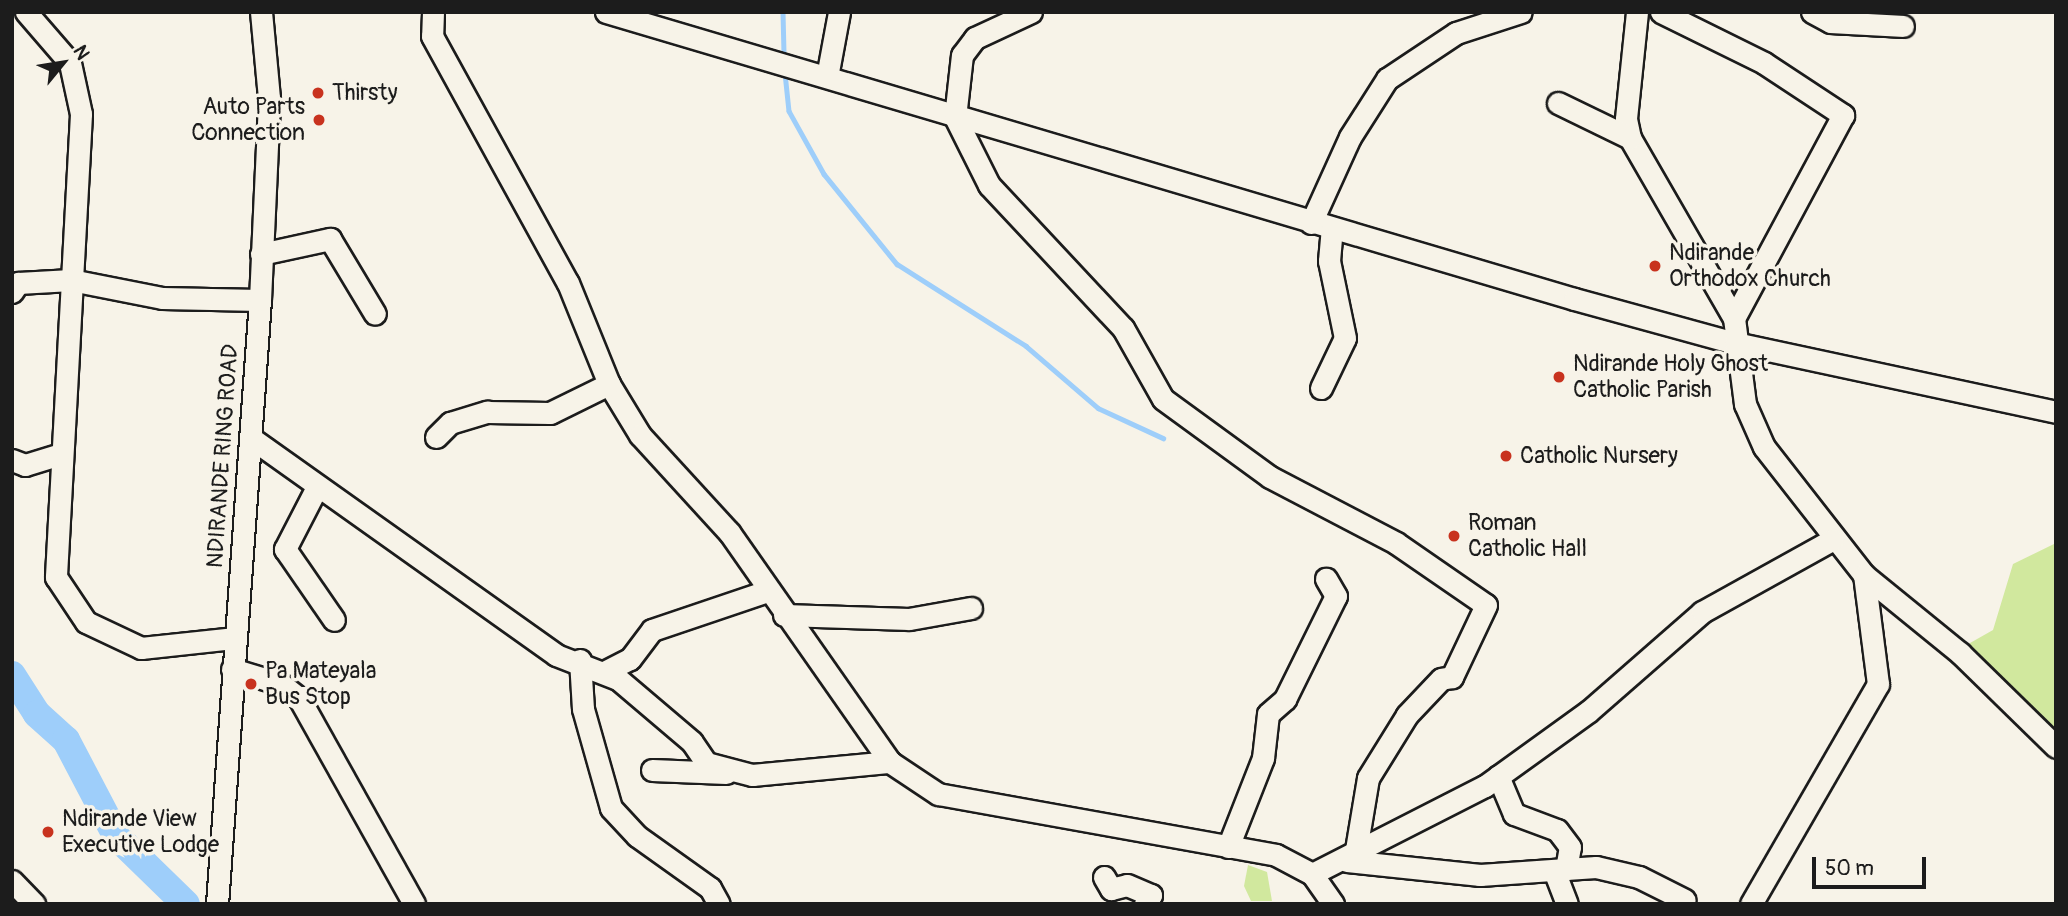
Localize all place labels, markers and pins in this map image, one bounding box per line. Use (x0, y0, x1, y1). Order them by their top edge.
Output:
place label: Thirsty (332, 79, 397, 107)
marker: Thirsty (310, 85, 326, 101)
place label: Auto Parts Connection (191, 93, 305, 147)
marker: Auto Parts Connection (311, 112, 327, 128)
place label: Ndirande Orthodox Church (1669, 239, 1831, 293)
marker: Ndirande Orthodox Church (1647, 258, 1663, 274)
place label: Ndirande Holy Ghost Catholic Parish (1573, 350, 1768, 404)
marker: Ndirande Holy Ghost Catholic Parish (1551, 369, 1567, 385)
place label: Catholic Nursery (1520, 442, 1678, 470)
marker: Catholic Nursery (1498, 448, 1514, 464)
place label: Roman Catholic Hall (1468, 509, 1587, 563)
marker: Roman Catholic Hall (1446, 528, 1462, 544)
place label: Pa Mateyala Bus Stop (265, 657, 376, 711)
marker: Pa Mateyala Bus Stop (243, 676, 259, 692)
place label: Ndirande View Executive Lodge (62, 805, 219, 859)
marker: Ndirande View Executive Lodge (40, 824, 56, 840)

